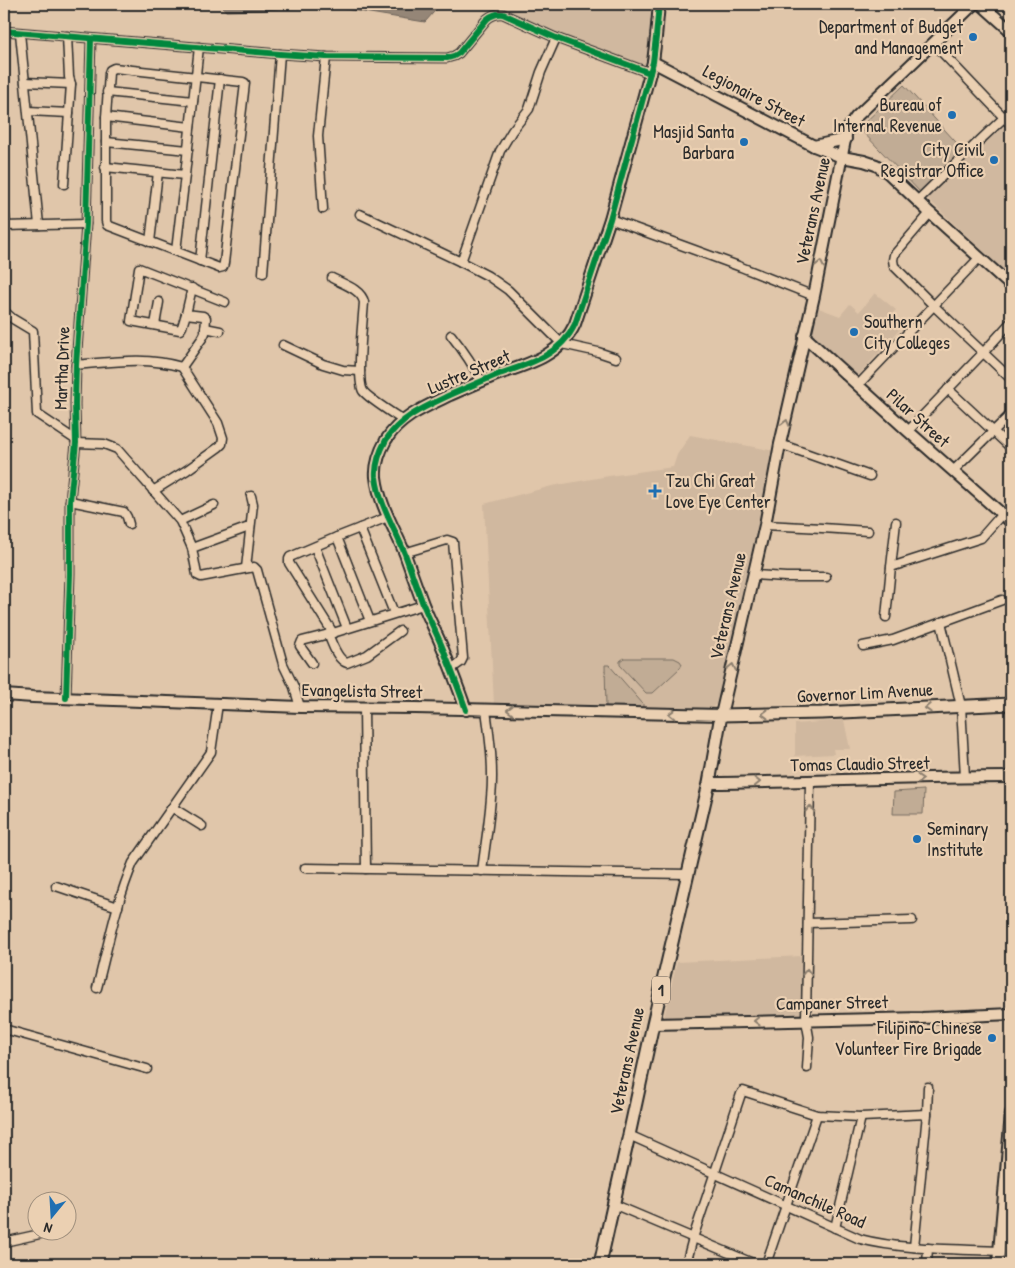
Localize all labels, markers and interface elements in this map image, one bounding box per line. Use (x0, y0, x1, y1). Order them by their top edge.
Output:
place label: Department of Budget and Management (819, 14, 964, 60)
marker: Department of Budget and Management (967, 31, 979, 43)
street label: Legionaire Street (699, 58, 810, 133)
place label: Bureau of Internal Revenue (833, 92, 943, 138)
marker: Bureau of Internal Revenue (946, 109, 958, 121)
place label: Masjid Santa Barbara (653, 119, 734, 165)
marker: Masjid Santa Barbara (738, 136, 750, 148)
place label: City Civil Registrar Office (881, 137, 984, 183)
marker: City Civil Registrar Office (988, 154, 1000, 166)
street label: Veterans Avenue (789, 155, 836, 267)
one-way arrow (814, 260, 825, 269)
place label: Southern City Colleges (864, 309, 950, 355)
street label: Martha Drive (48, 326, 75, 410)
marker: Southern City Colleges (848, 326, 860, 338)
street label: Lustre Street (424, 343, 515, 400)
street label: Pilar Street (881, 382, 956, 453)
one-way arrow (780, 420, 790, 428)
place label: Tzu Chi Great Love Eye Center (666, 468, 771, 514)
marker: Tzu Chi Great Love Eye Center (648, 484, 662, 498)
street label: Veterans Avenue (703, 550, 752, 662)
one-way arrow (726, 663, 737, 672)
street label: Governor Lim Avenue (796, 676, 934, 709)
street label: Evangelista Street (302, 677, 423, 704)
one-way arrow (923, 702, 931, 713)
one-way arrow (506, 705, 514, 716)
one-way arrow (668, 709, 676, 719)
one-way arrow (761, 709, 769, 719)
street label: Tomas Claudio Street (790, 750, 931, 777)
one-way arrow (916, 773, 924, 784)
one-way arrow (754, 777, 762, 787)
one-way arrow (805, 805, 815, 812)
place label: Seminary Institute (927, 816, 989, 862)
marker: Seminary Institute (911, 833, 923, 845)
one-way arrow (802, 967, 812, 975)
road number: 1 (652, 976, 670, 1004)
street label: Campaner Street (776, 989, 889, 1016)
street label: Veterans Avenue (603, 1005, 650, 1117)
place label: Filipino-Chinese Volunteer Fire Brigade (835, 1015, 982, 1061)
one-way arrow (753, 1016, 760, 1026)
marker: Filipino-Chinese Volunteer Fire Brigade (986, 1032, 998, 1044)
street label: Camanchile Road (761, 1167, 870, 1234)
north arrow (28, 1190, 78, 1240)
text: N (41, 1218, 54, 1239)

